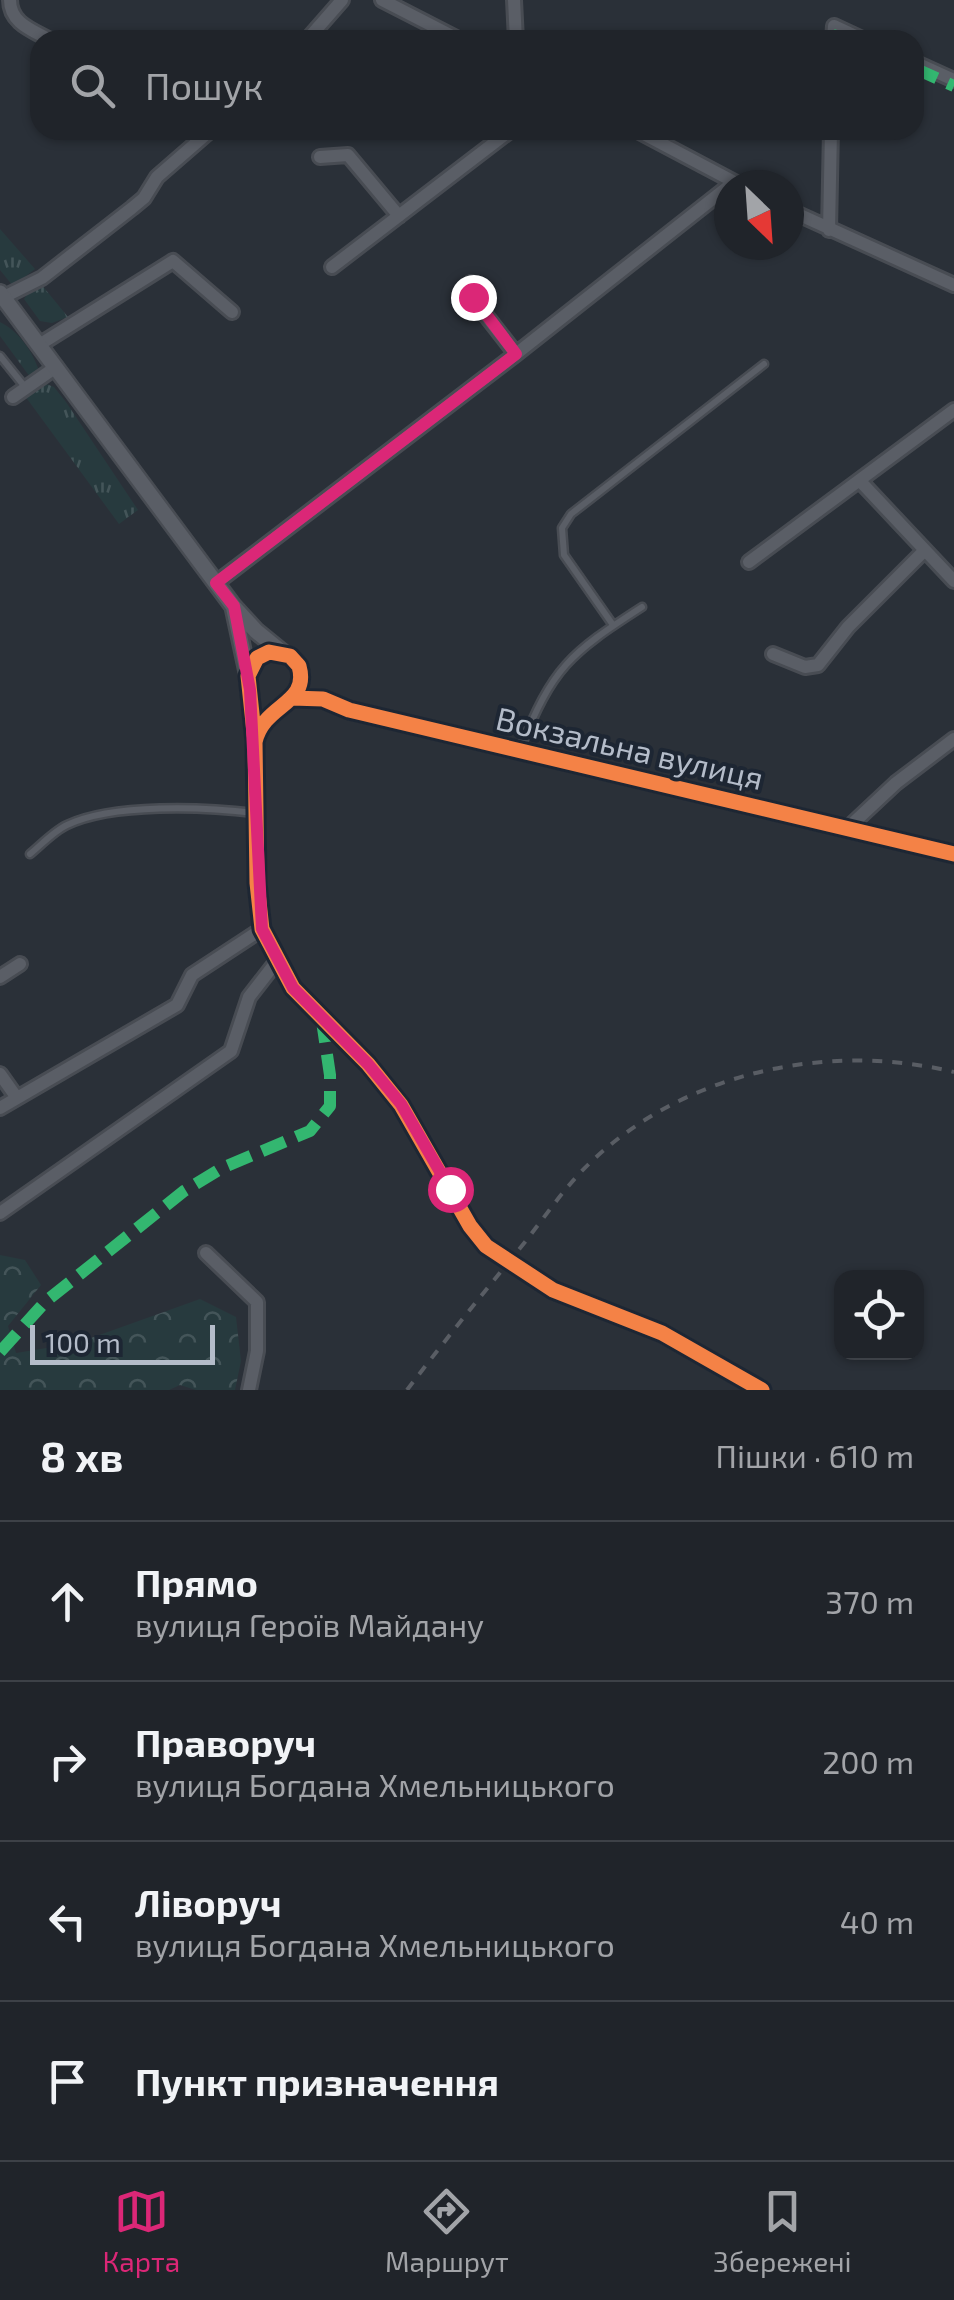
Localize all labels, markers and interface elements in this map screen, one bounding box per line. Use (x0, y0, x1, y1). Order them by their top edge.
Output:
search box (30, 30, 924, 140)
icon: search (65, 58, 120, 113)
text: Пошук (145, 62, 263, 108)
north arrow (714, 170, 804, 260)
route end (451, 275, 497, 321)
street label: Вокзальна вулиця (492, 698, 767, 797)
route start (428, 1167, 474, 1213)
map controls (834, 1270, 924, 1360)
button: locate (834, 1270, 924, 1360)
scale bar (30, 1320, 215, 1364)
text: 100 m (45, 1325, 121, 1359)
text: 8 хв (40, 1430, 123, 1480)
text: Пішки · 610 m (716, 1436, 914, 1474)
text: Прямо (135, 1559, 258, 1605)
icon: ahead (40, 1574, 95, 1629)
text: 370 m (825, 1582, 914, 1620)
text: вулиця Героїв Майдану (135, 1605, 484, 1643)
text: Праворуч (135, 1719, 316, 1765)
icon: right (40, 1734, 95, 1789)
text: 200 m (822, 1742, 914, 1780)
text: вулиця Богдана Хмельницького (135, 1765, 615, 1803)
text: Ліворуч (135, 1879, 282, 1925)
icon: left (40, 1894, 95, 1949)
text: 40 m (840, 1902, 914, 1940)
text: вулиця Богдана Хмельницького (135, 1925, 615, 1963)
icon: arrive (40, 2054, 95, 2109)
text: Пункт призначення (135, 2058, 499, 2104)
tab: Карта (102, 2184, 180, 2278)
tab: Маршрут (385, 2184, 509, 2278)
tab: Збережені (713, 2184, 852, 2278)

